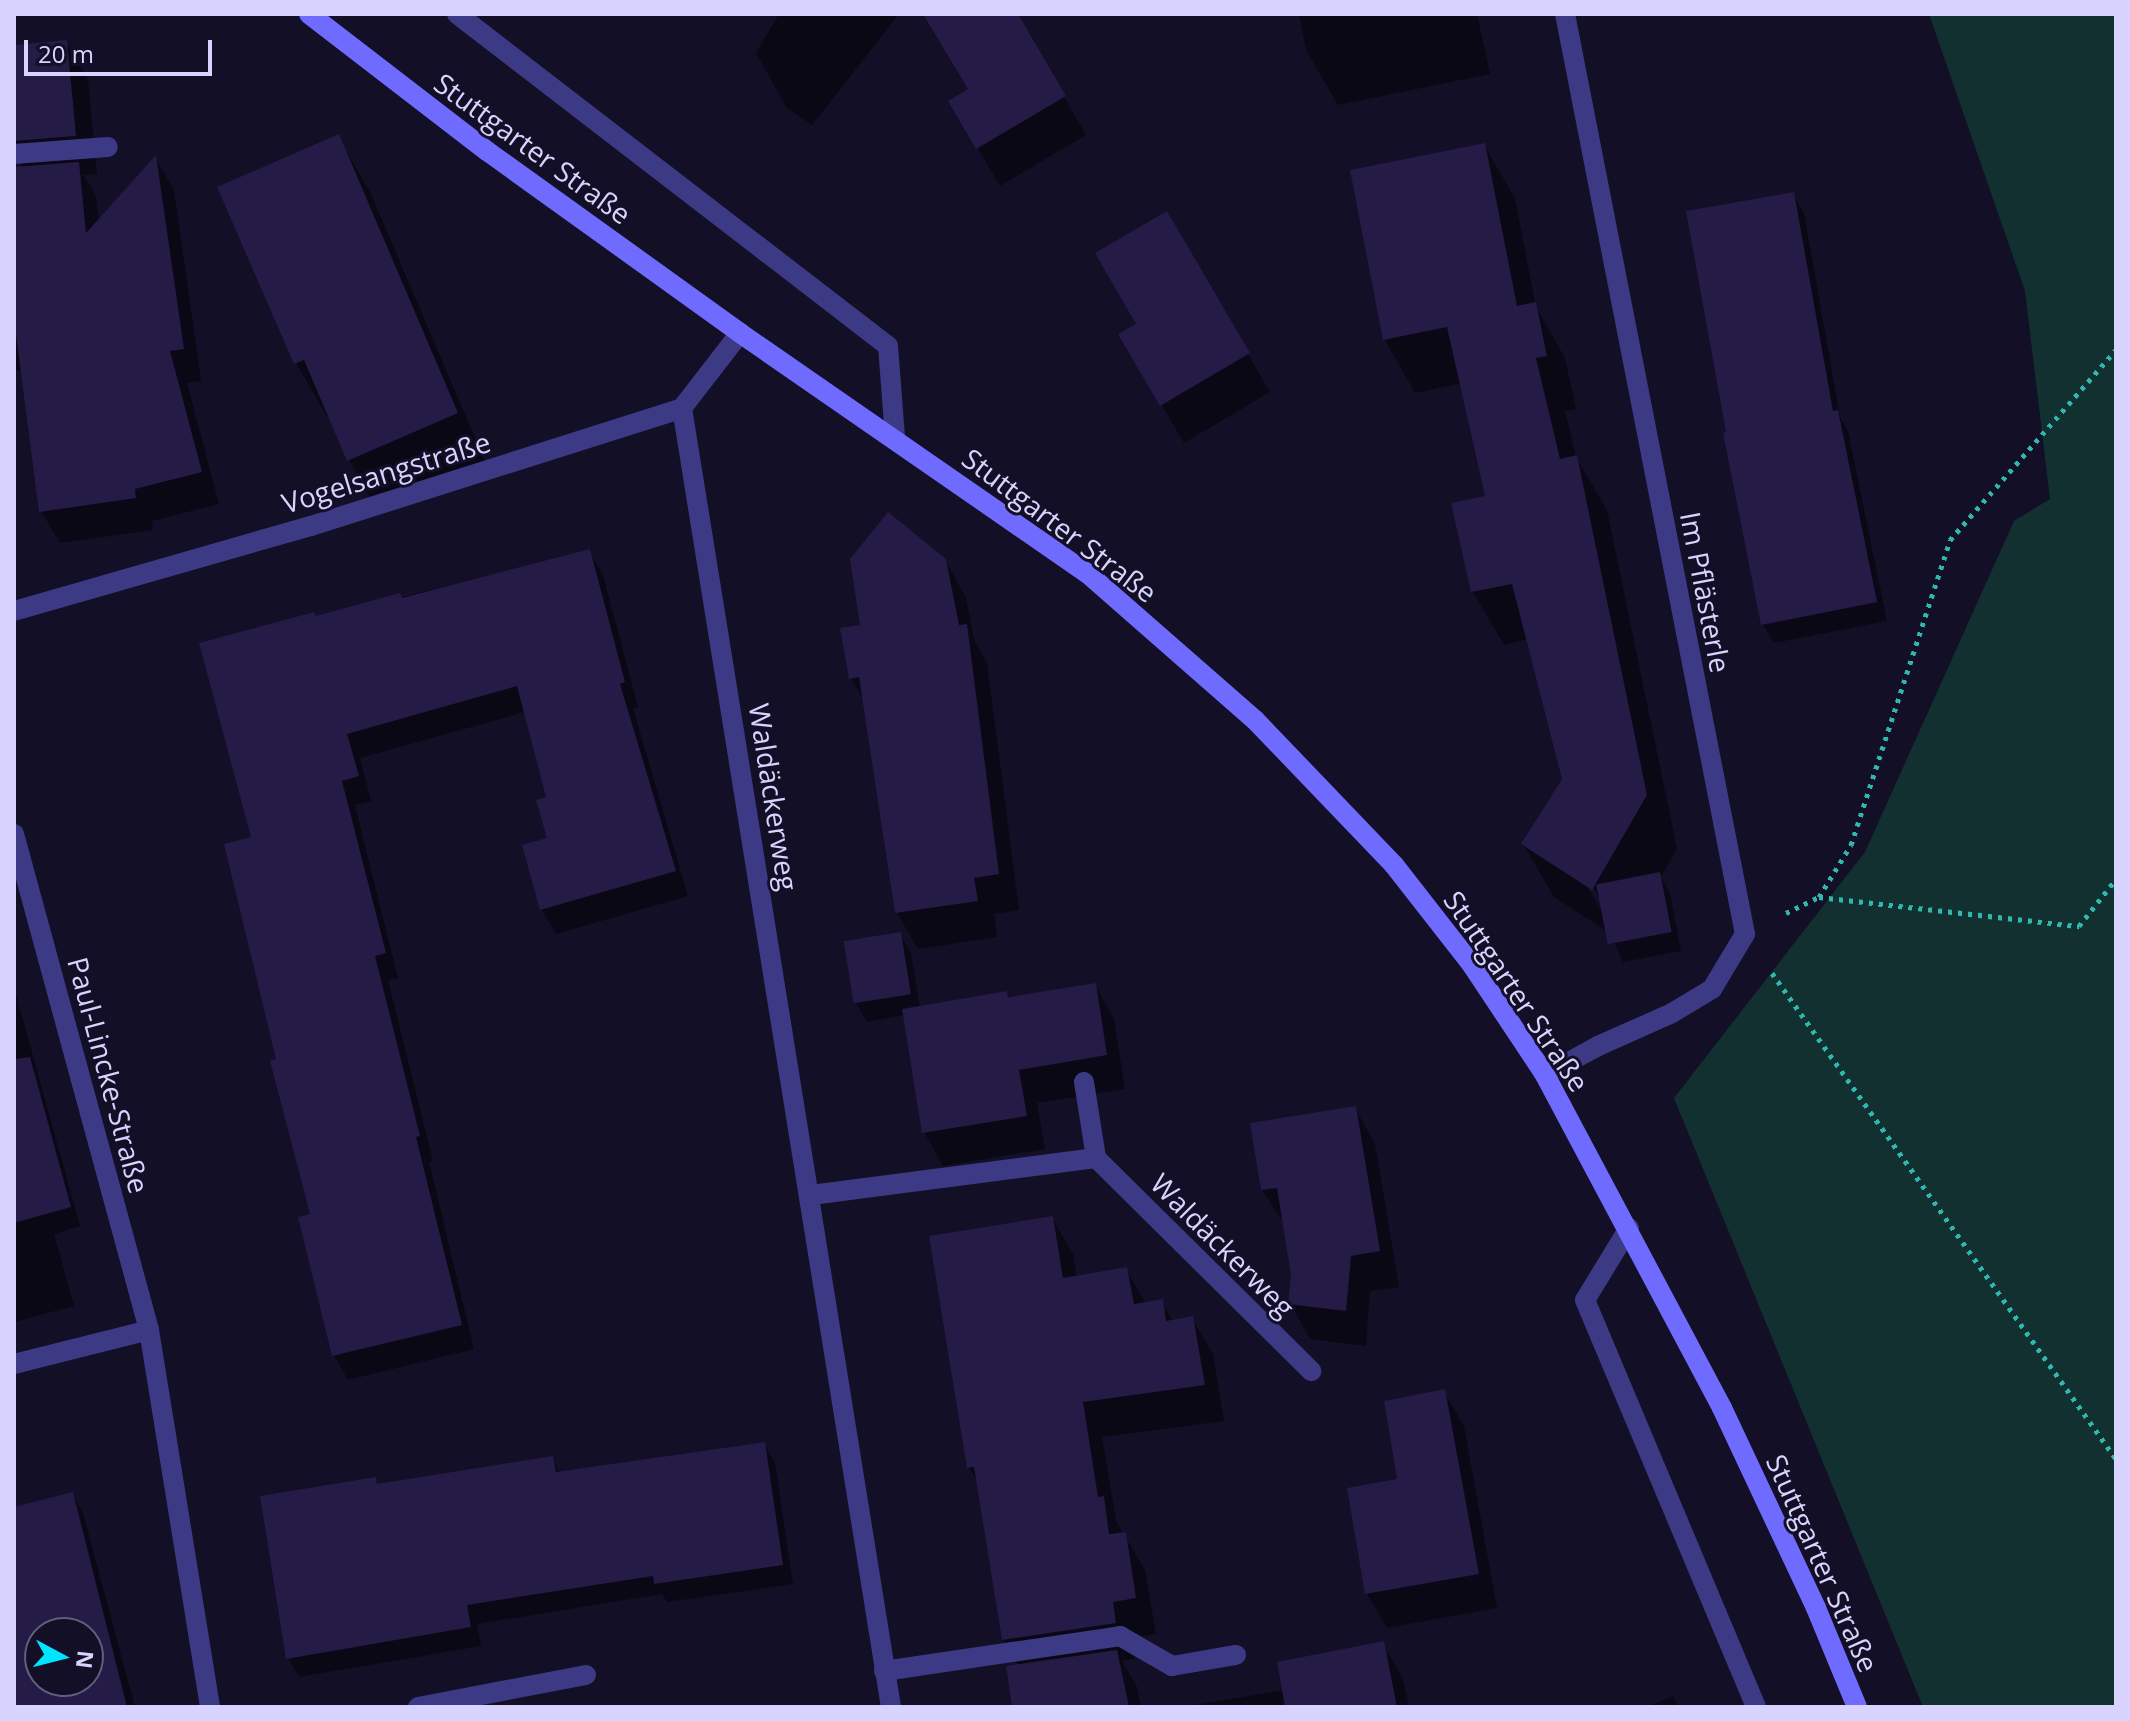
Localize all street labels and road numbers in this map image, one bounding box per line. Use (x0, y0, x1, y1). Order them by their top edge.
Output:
street label: Stuttgarter Straße (428, 65, 638, 231)
street label: Vogelsangstraße (278, 424, 494, 520)
street label: Stuttgarter Straße (956, 441, 1164, 609)
street label: Im Pflästerle (1674, 509, 1738, 675)
street label: Waldäckerweg (743, 701, 805, 893)
street label: Stuttgarter Straße (1437, 884, 1597, 1098)
street label: Paul-Lincke-Straße (61, 953, 157, 1197)
street label: Waldäckerweg (1144, 1166, 1302, 1324)
street label: Stuttgarter Straße (1760, 1449, 1886, 1677)

